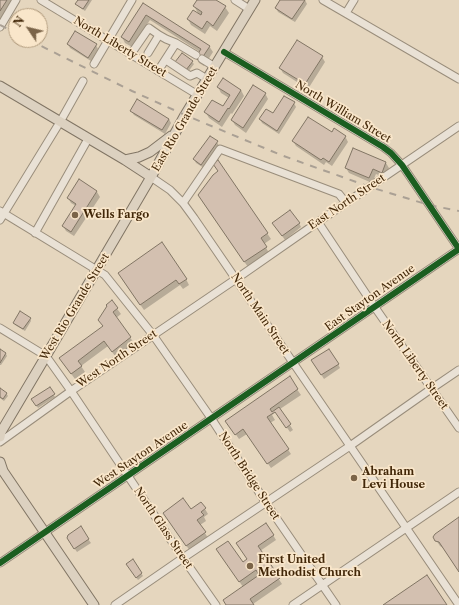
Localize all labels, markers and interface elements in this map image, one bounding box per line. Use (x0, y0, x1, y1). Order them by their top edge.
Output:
north arrow (8, 8, 48, 48)
text: N (11, 14, 27, 30)
street label: North Liberty Street (71, 14, 169, 80)
street label: East Rio Grande Street (150, 64, 220, 174)
street label: North William Street (293, 78, 393, 146)
street label: East North Street (306, 171, 388, 233)
place label: Wells Fargo (83, 208, 149, 222)
marker: Wells Fargo (70, 210, 80, 220)
street label: West Rio Grande Street (38, 251, 112, 363)
street label: East Stayton Avenue (323, 262, 417, 334)
street label: North Main Street (228, 271, 292, 357)
street label: North Liberty Street (379, 318, 451, 412)
street label: West North Street (74, 327, 160, 391)
street label: West Stayton Avenue (92, 419, 190, 491)
street label: North Bridge Street (216, 430, 282, 522)
place label: Abraham Levi House (362, 465, 425, 491)
marker: Abraham Levi House (349, 473, 359, 483)
street label: North Glass Street (131, 485, 195, 571)
place label: First United Methodist Church (258, 553, 361, 579)
marker: First United Methodist Church (245, 561, 255, 571)

